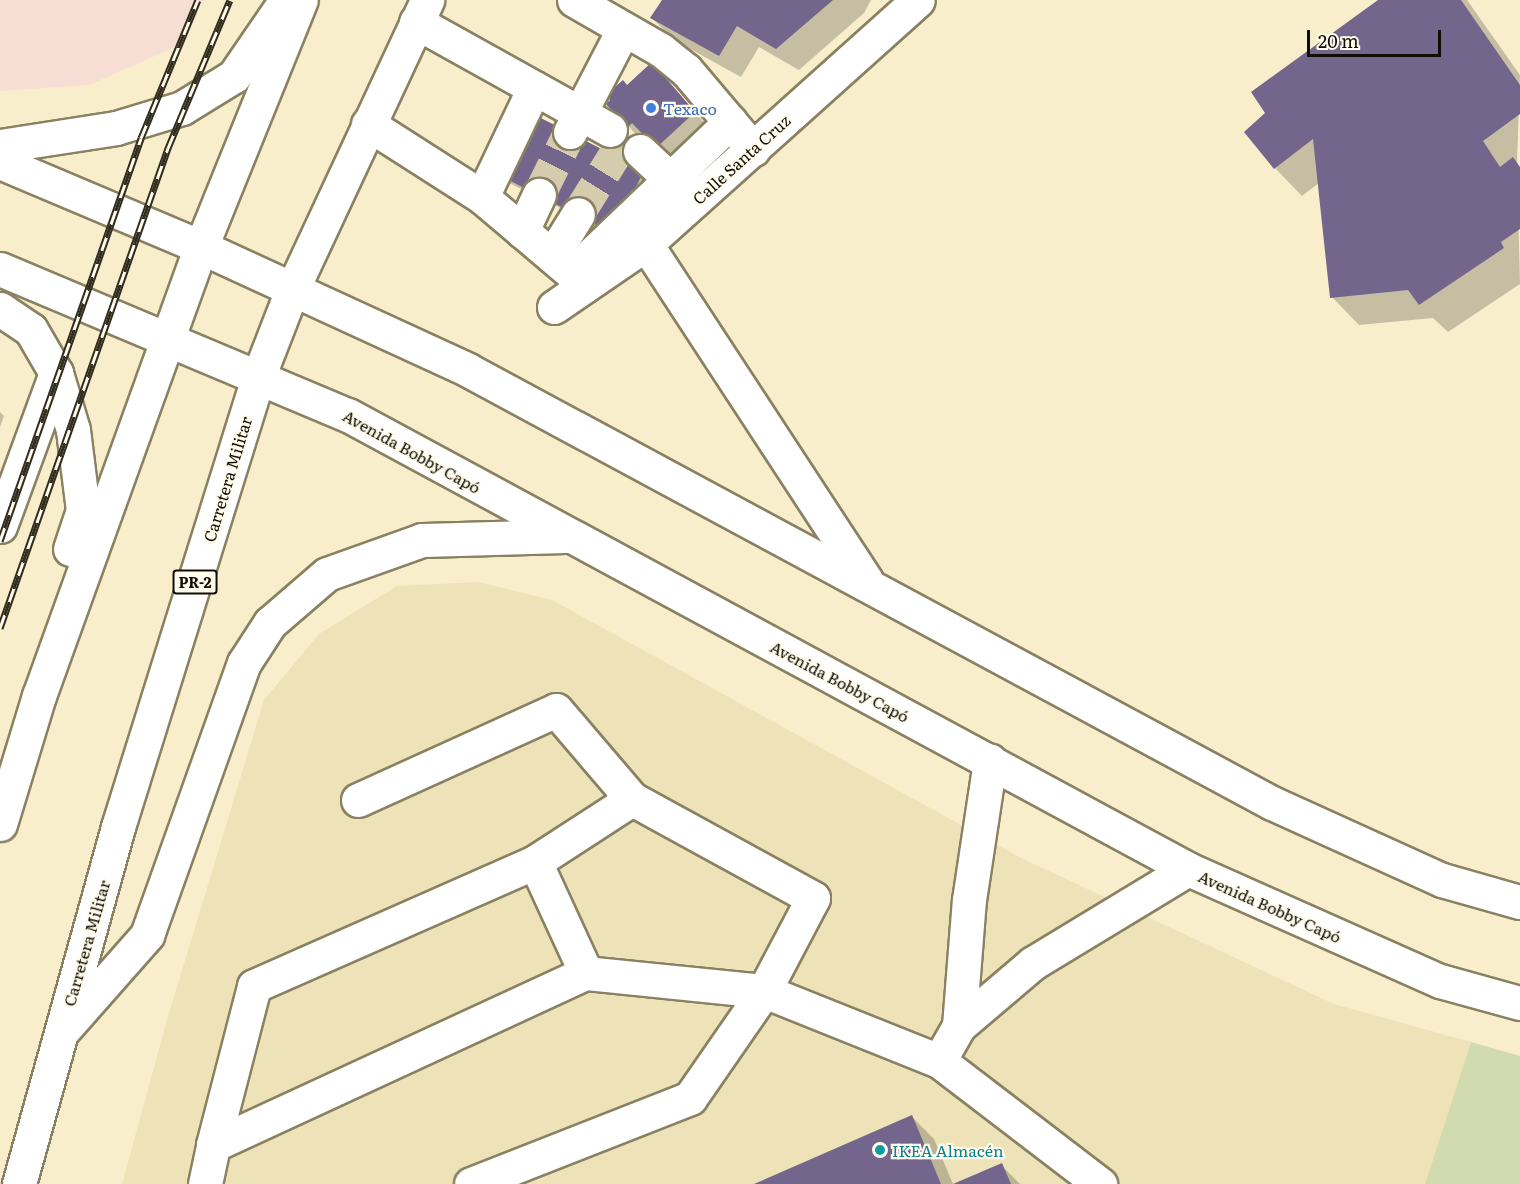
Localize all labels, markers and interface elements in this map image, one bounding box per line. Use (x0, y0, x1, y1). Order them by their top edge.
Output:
scale bar (1310, 18, 1444, 56)
text: 20 m (1318, 27, 1359, 54)
place label: Texaco (663, 98, 717, 118)
marker: Texaco (644, 101, 658, 115)
street label: Calle Santa Cruz (688, 110, 794, 208)
street label: Avenida Bobby Capó (340, 405, 484, 497)
street label: Carretera Militar (199, 414, 255, 544)
road number: PR-2 (172, 570, 218, 594)
street label: Avenida Bobby Capó (767, 636, 913, 726)
street label: Avenida Bobby Capó (1196, 866, 1344, 946)
street label: Carretera Militar (59, 878, 113, 1008)
place label: IKEA Almacén (892, 1140, 1003, 1160)
marker: IKEA Almacén (873, 1143, 887, 1157)

